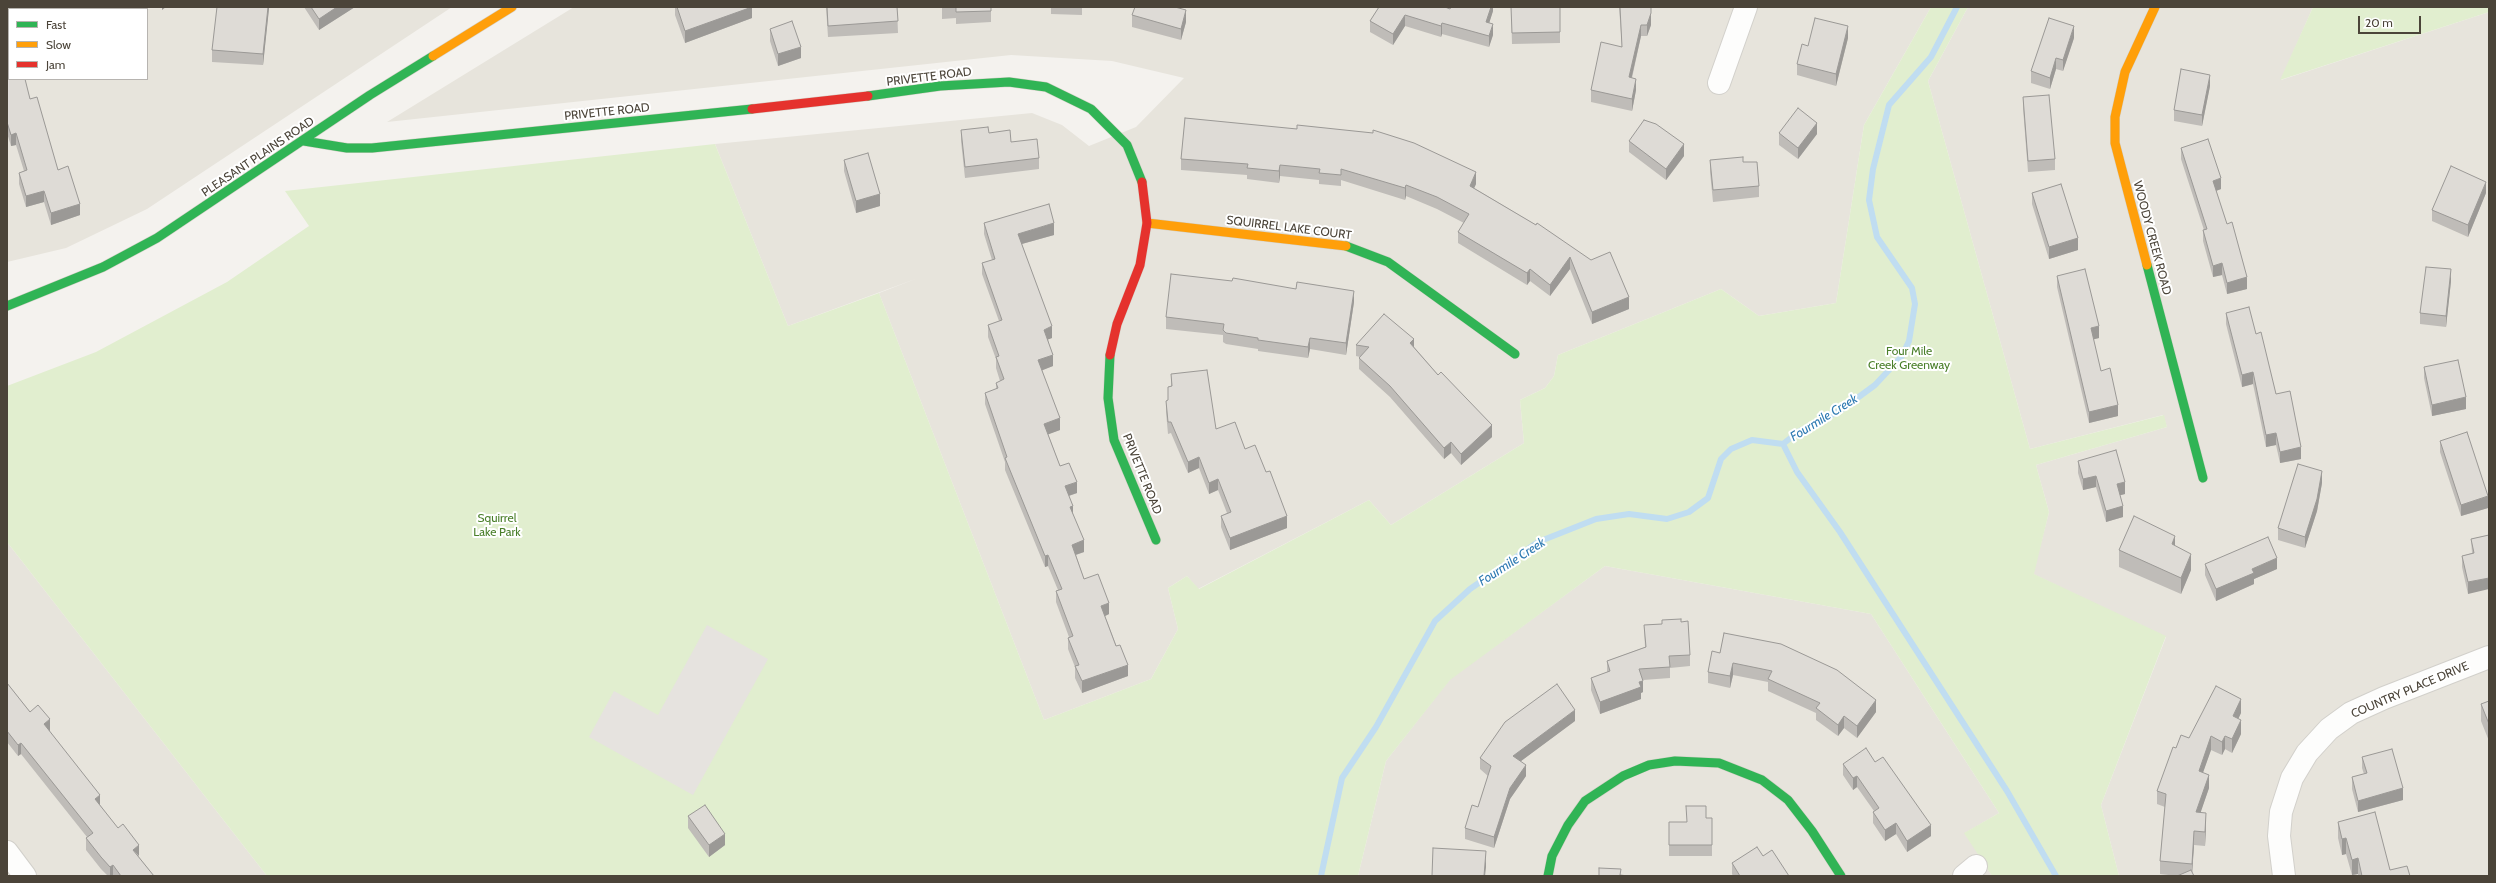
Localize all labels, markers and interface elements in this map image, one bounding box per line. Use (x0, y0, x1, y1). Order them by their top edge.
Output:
legend (8, 8, 148, 80)
scale bar (2360, 8, 2423, 34)
text: 20 m (2365, 15, 2393, 30)
text: Fast (46, 17, 66, 32)
text: Slow (46, 37, 71, 52)
text: Jam (46, 57, 65, 72)
street label: PRIVETTE ROAD (886, 65, 972, 89)
street label: PRIVETTE ROAD (564, 100, 650, 124)
street label: PLEASANT PLAINS ROAD (199, 114, 317, 200)
street label: WOODY CREEK ROAD (2130, 179, 2174, 297)
street label: SQUIRREL LAKE COURT (1226, 213, 1352, 243)
park label: Four Mile Creek Greenway (1868, 344, 1950, 372)
water label: Fourmile Creek (1787, 391, 1861, 445)
street label: PRIVETTE ROAD (1119, 432, 1165, 516)
park label: Squirrel Lake Park (473, 511, 521, 539)
water label: Fourmile Creek (1476, 535, 1548, 589)
street label: COUNTRY PLACE DRIVE (2349, 659, 2471, 721)

